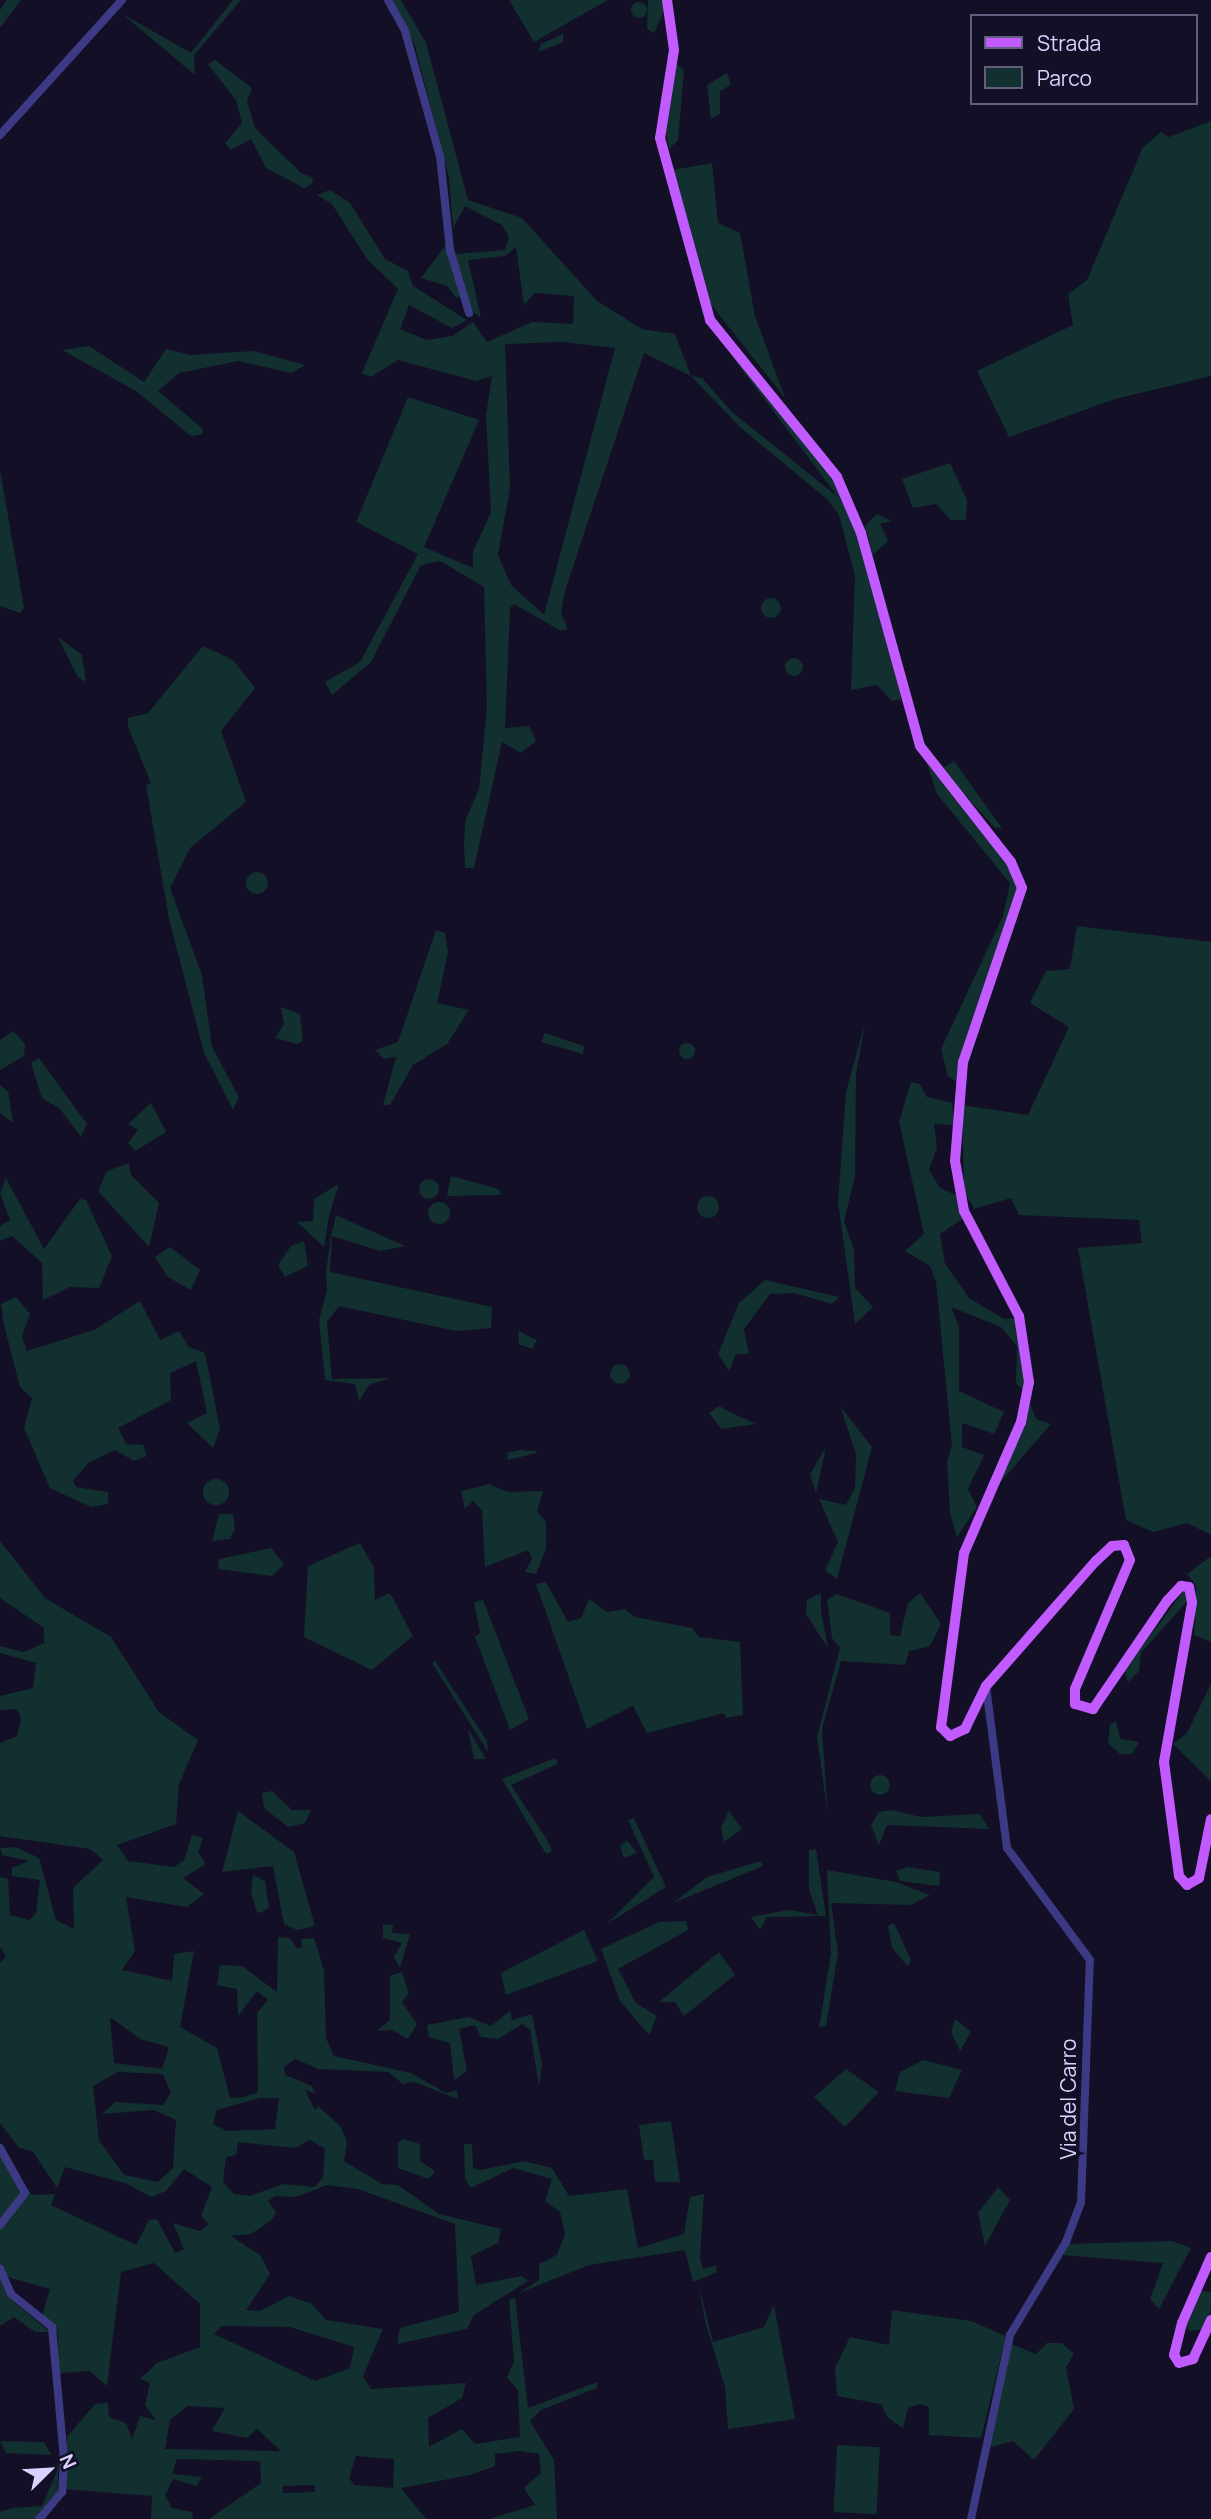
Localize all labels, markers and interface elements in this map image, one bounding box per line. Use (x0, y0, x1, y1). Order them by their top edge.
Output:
legend (970, 14, 1197, 105)
text: Strada (1037, 29, 1101, 57)
text: Parco (1037, 64, 1092, 92)
street label: Via del Carro (1055, 2039, 1081, 2159)
north arrow (14, 2435, 84, 2505)
text: N (54, 2450, 83, 2473)

